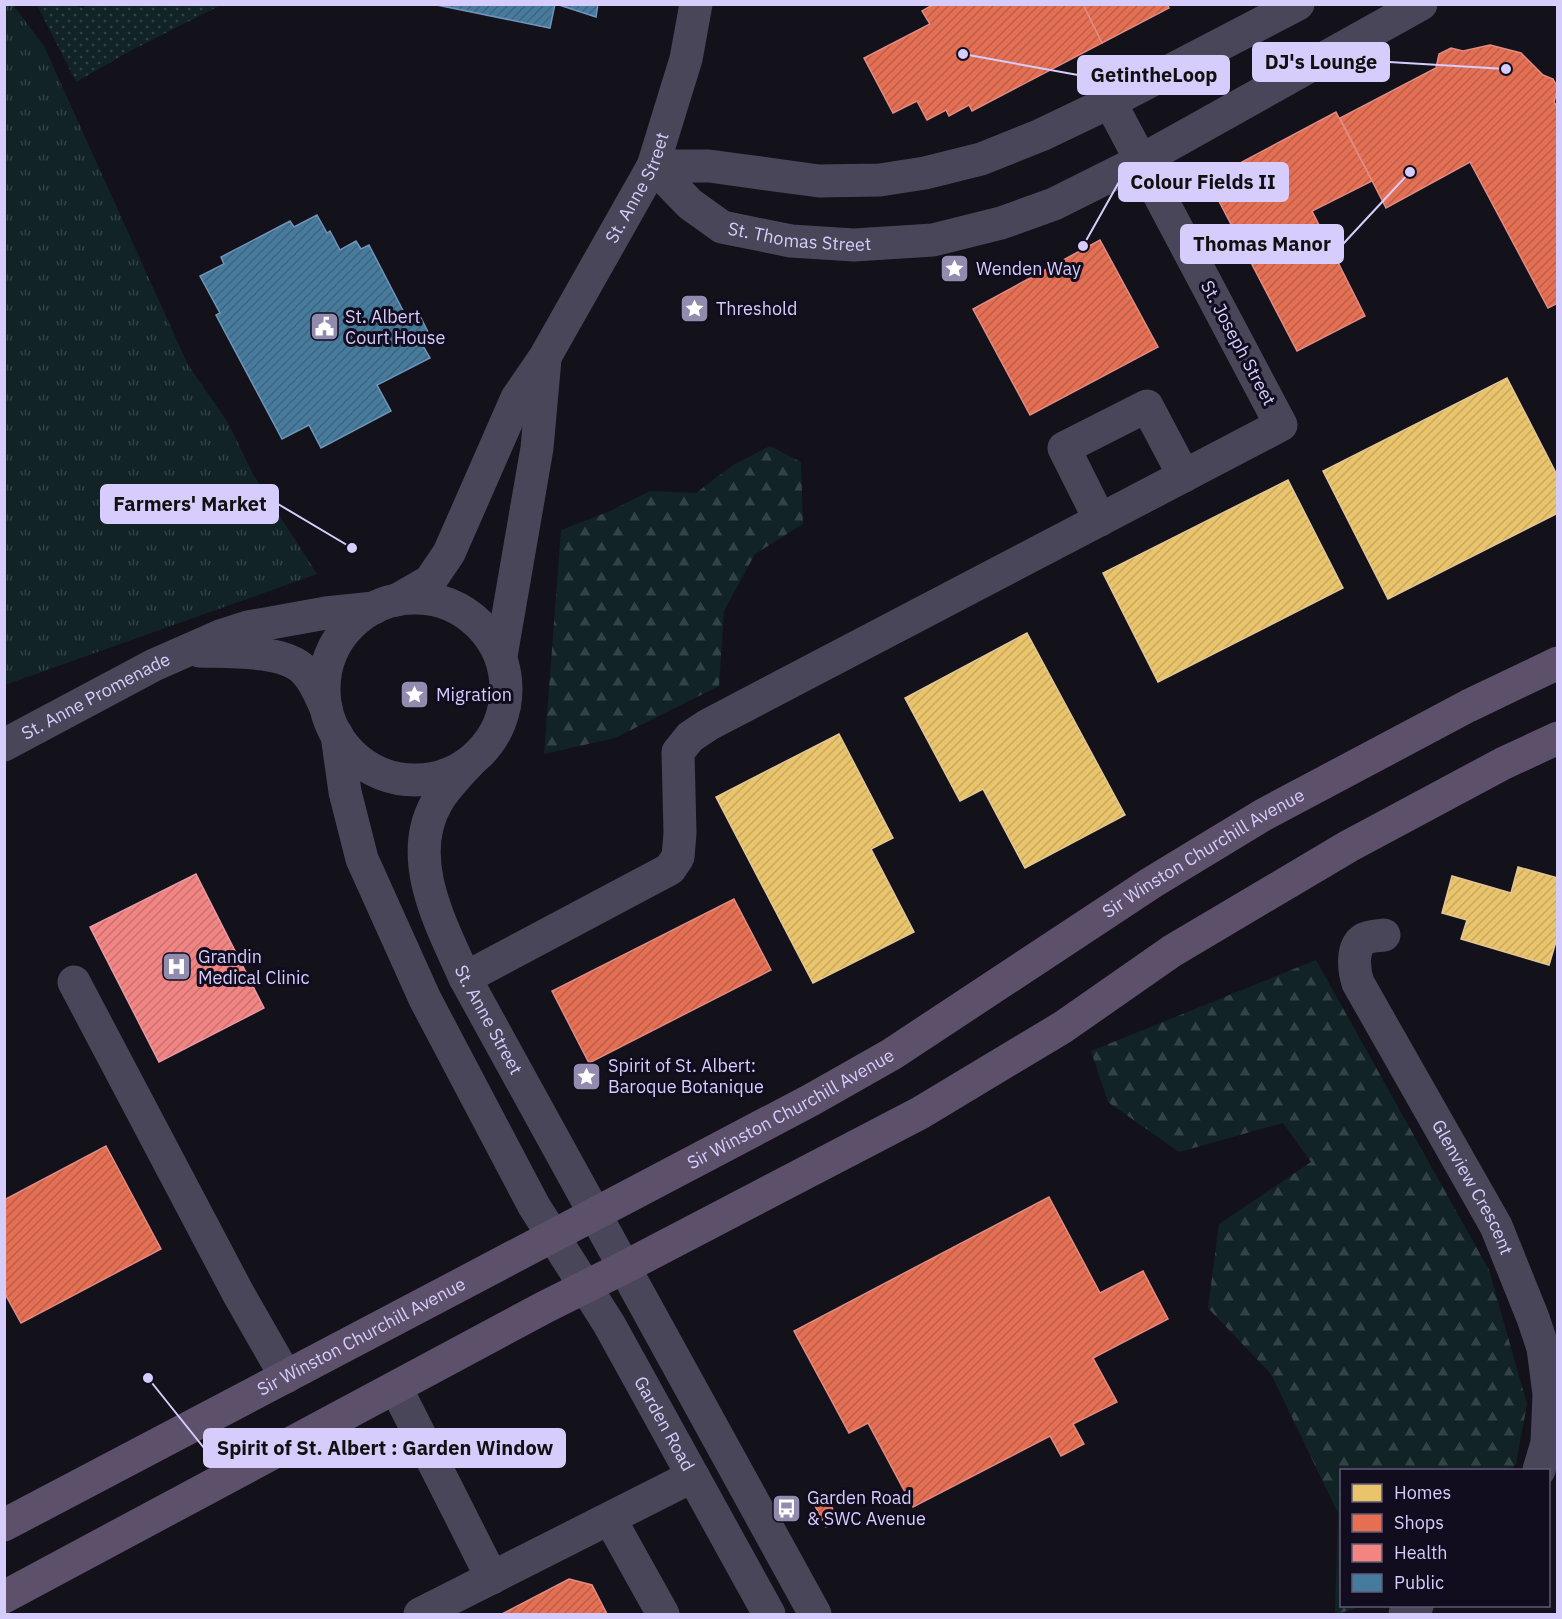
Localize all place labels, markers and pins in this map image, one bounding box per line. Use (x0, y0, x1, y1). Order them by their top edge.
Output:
callout: DJ's Lounge (1253, 43, 1389, 81)
callout: GetintheLoop (1078, 56, 1229, 94)
callout: Colour Fields II (1119, 163, 1288, 201)
callout: Thomas Manor (1181, 225, 1343, 263)
place icon: Wenden Way (939, 253, 971, 285)
place label: Wenden Way (976, 257, 1081, 280)
place icon: Threshold (679, 293, 711, 325)
place label: Threshold (716, 297, 797, 320)
place label: St. Albert Court House (345, 305, 446, 349)
public building icon: St. Albert Court House (308, 311, 340, 343)
callout: Farmers' Market (101, 485, 278, 523)
place icon: Migration (399, 679, 431, 711)
place label: Migration (436, 683, 512, 706)
place label: Grandin Medical Clinic (198, 945, 310, 989)
hospital icon: Grandin Medical Clinic (161, 951, 193, 983)
place label: Spirit of St. Albert: Baroque Botanique (608, 1054, 764, 1098)
place icon: Spirit of St. Albert: Baroque Botanique (571, 1060, 603, 1092)
callout: Spirit of St. Albert : Garden Window (204, 1429, 565, 1467)
place label: Garden Road & SWC Avenue (807, 1486, 926, 1530)
bus stop icon: Garden Road & SWC Avenue (770, 1492, 802, 1524)

